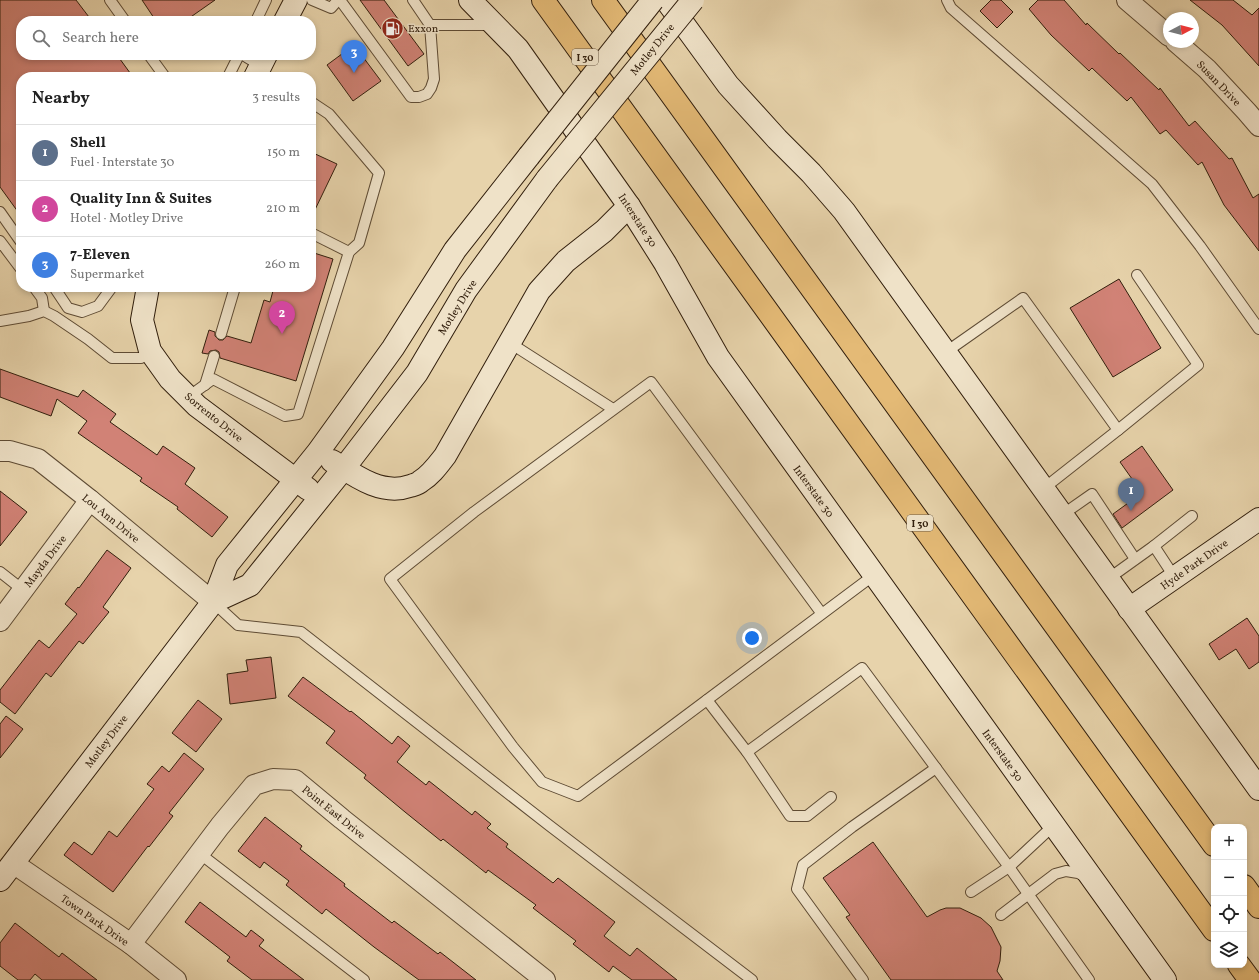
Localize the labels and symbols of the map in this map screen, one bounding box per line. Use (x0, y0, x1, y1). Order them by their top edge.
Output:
north arrow (1163, 12, 1199, 48)
fuel station icon: Exxon (380, 15, 406, 41)
street label: Motley Drive (628, 21, 679, 79)
place label: Exxon (408, 22, 439, 37)
pin: 3 (341, 40, 367, 73)
road number: I 30 (572, 49, 598, 65)
street label: Susan Drive (1192, 58, 1243, 110)
street label: Interstate 30 (614, 191, 660, 251)
street label: Motley Drive (435, 277, 481, 338)
pin: 2 (269, 301, 295, 334)
street label: Sorrento Drive (181, 390, 246, 447)
street label: Interstate 30 (789, 463, 837, 521)
pin: 1 (1118, 478, 1144, 511)
street label: Lou Ann Drive (78, 491, 142, 547)
road number: I 30 (907, 515, 933, 531)
street label: Mayda Drive (22, 533, 71, 591)
street label: Hyde Park Drive (1158, 536, 1232, 594)
your location (742, 628, 762, 648)
street label: Motley Drive (82, 712, 132, 771)
street label: Interstate 30 (978, 727, 1026, 785)
street label: Point East Drive (298, 783, 368, 843)
street label: Town Park Drive (57, 892, 131, 950)

